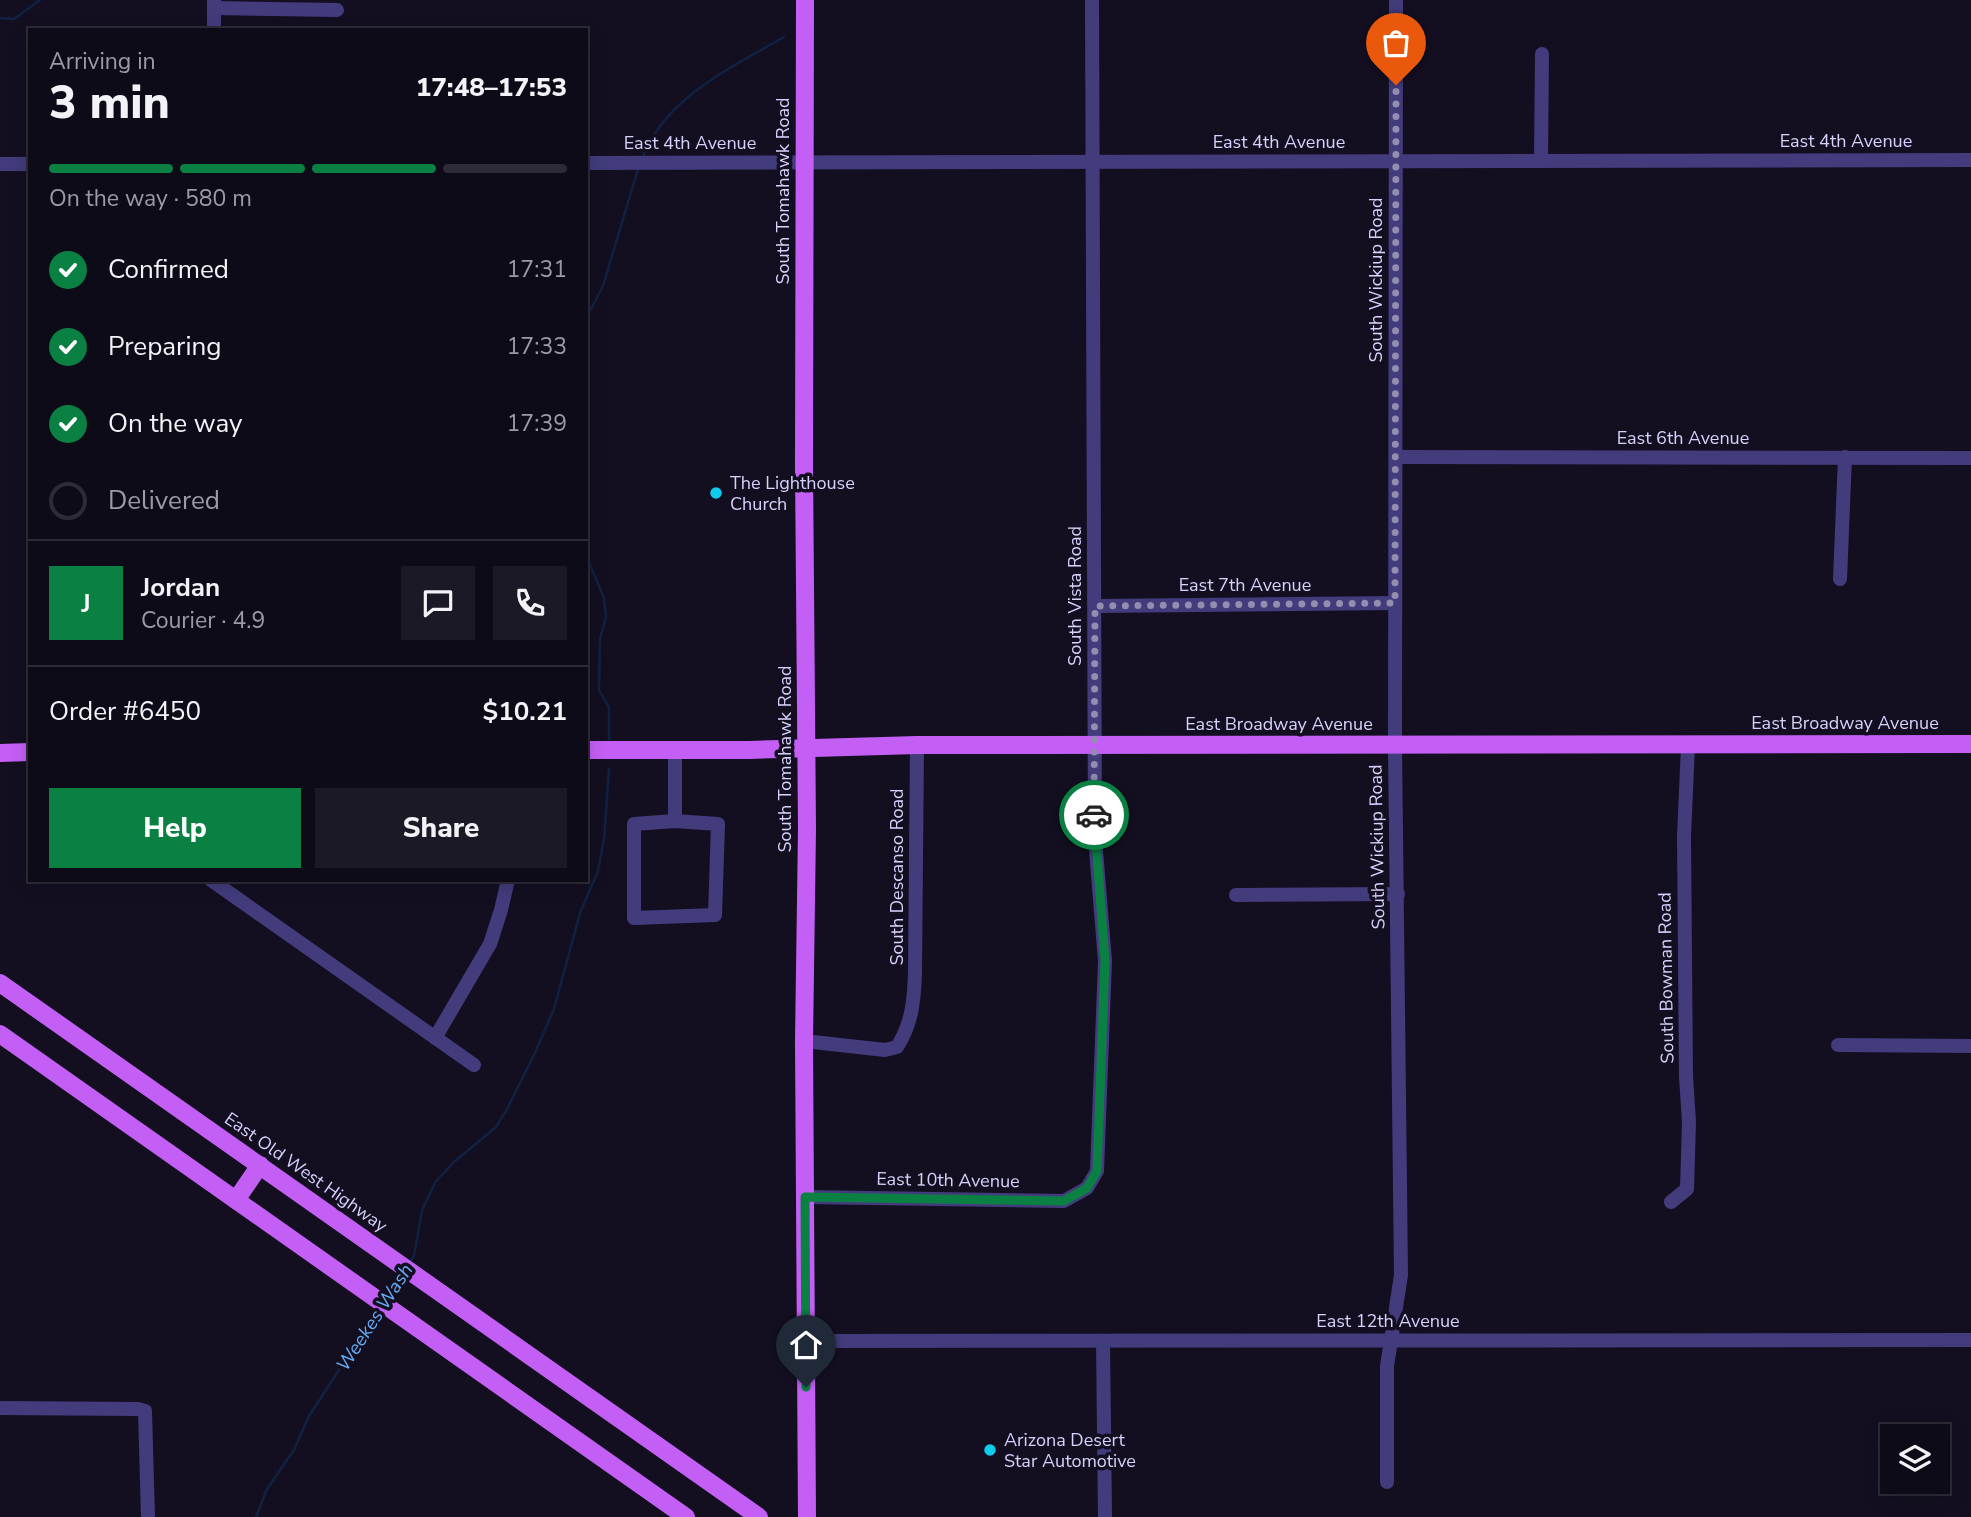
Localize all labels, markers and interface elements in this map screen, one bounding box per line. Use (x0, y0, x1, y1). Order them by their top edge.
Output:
pin (1366, 13, 1426, 85)
icon: bag (1377, 24, 1415, 62)
text: Arriving in (49, 46, 156, 77)
text: 17:48–17:53 (416, 70, 567, 105)
text: 3 min (49, 71, 170, 134)
street label: South Tomahawk Road (771, 97, 795, 285)
street label: East 4th Avenue (1780, 129, 1912, 153)
street label: East 4th Avenue (1213, 130, 1345, 154)
street label: East 4th Avenue (624, 131, 756, 155)
text: On the way · 580 m (49, 183, 252, 214)
street label: South Wickiup Road (1364, 198, 1388, 362)
icon: check (49, 251, 87, 289)
text: Confirmed (108, 252, 229, 287)
text: 17:31 (507, 254, 567, 285)
icon: check (49, 328, 87, 366)
text: Preparing (108, 329, 221, 364)
text: 17:33 (507, 331, 567, 362)
icon: check (49, 405, 87, 443)
text: On the way (108, 406, 242, 441)
text: 17:39 (507, 408, 567, 439)
street label: East 6th Avenue (1617, 426, 1749, 450)
place label: The Lighthouse Church (730, 471, 855, 516)
text: Delivered (108, 483, 220, 518)
marker: The Lighthouse Church (708, 485, 724, 501)
street label: South Vista Road (1063, 526, 1087, 666)
button: chat (401, 566, 475, 640)
button: phone (493, 566, 567, 640)
text: Jordan (141, 570, 220, 605)
street label: East 7th Avenue (1179, 573, 1311, 597)
text: J (81, 586, 91, 621)
text: Courier · 4.9 (141, 605, 265, 636)
street label: South Tomahawk Road (773, 665, 797, 853)
text: Order #6450 (49, 694, 201, 729)
text: $10.21 (483, 694, 567, 729)
street label: East Broadway Avenue (1751, 711, 1939, 735)
street label: East Broadway Avenue (1185, 712, 1373, 736)
street label: South Wickiup Road (1364, 764, 1390, 930)
courier (1059, 780, 1129, 850)
button: Help (49, 788, 301, 868)
button: Share (315, 788, 567, 868)
street label: South Descanso Road (885, 788, 909, 966)
icon: car (1075, 796, 1113, 834)
street label: South Bowman Road (1653, 892, 1679, 1064)
street label: East Old West Highway (220, 1107, 393, 1238)
street label: East 10th Avenue (876, 1167, 1020, 1193)
water label: Weekes Wash (330, 1259, 419, 1376)
street label: East 12th Avenue (1316, 1309, 1460, 1333)
pin (776, 1315, 836, 1387)
icon: home (787, 1326, 825, 1364)
map controls (1880, 1424, 1950, 1494)
button: layers (1880, 1424, 1950, 1494)
place label: Arizona Desert Star Automotive (1004, 1428, 1136, 1473)
marker: Arizona Desert Star Automotive (982, 1442, 998, 1458)

